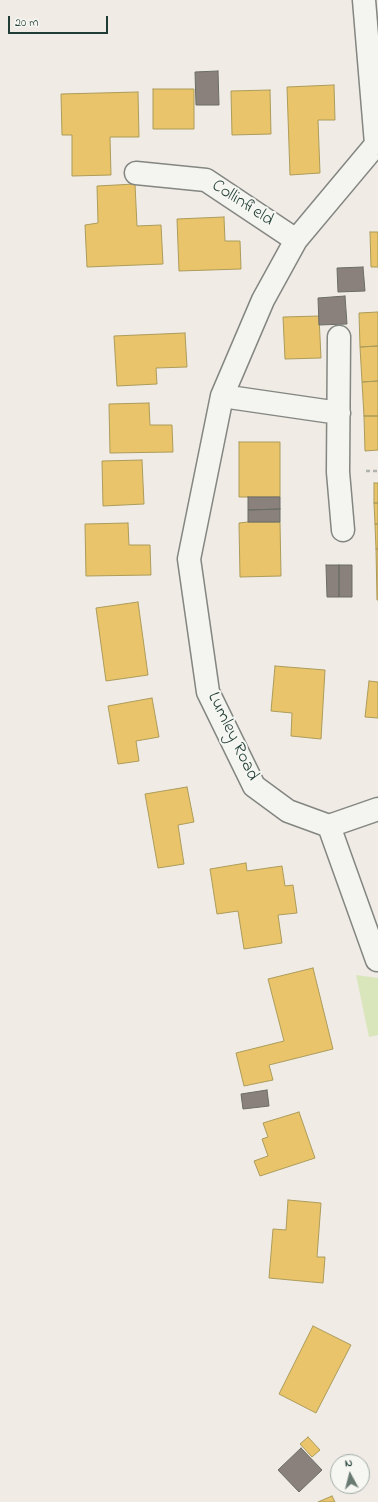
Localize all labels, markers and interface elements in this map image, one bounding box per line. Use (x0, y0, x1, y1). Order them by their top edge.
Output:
scale bar (10, 8, 110, 34)
text: 20 m (15, 14, 38, 32)
street label: Collinfield (207, 176, 277, 232)
street label: Lumley Road (201, 689, 263, 785)
north arrow (330, 1454, 370, 1494)
text: N (344, 1455, 353, 1471)

